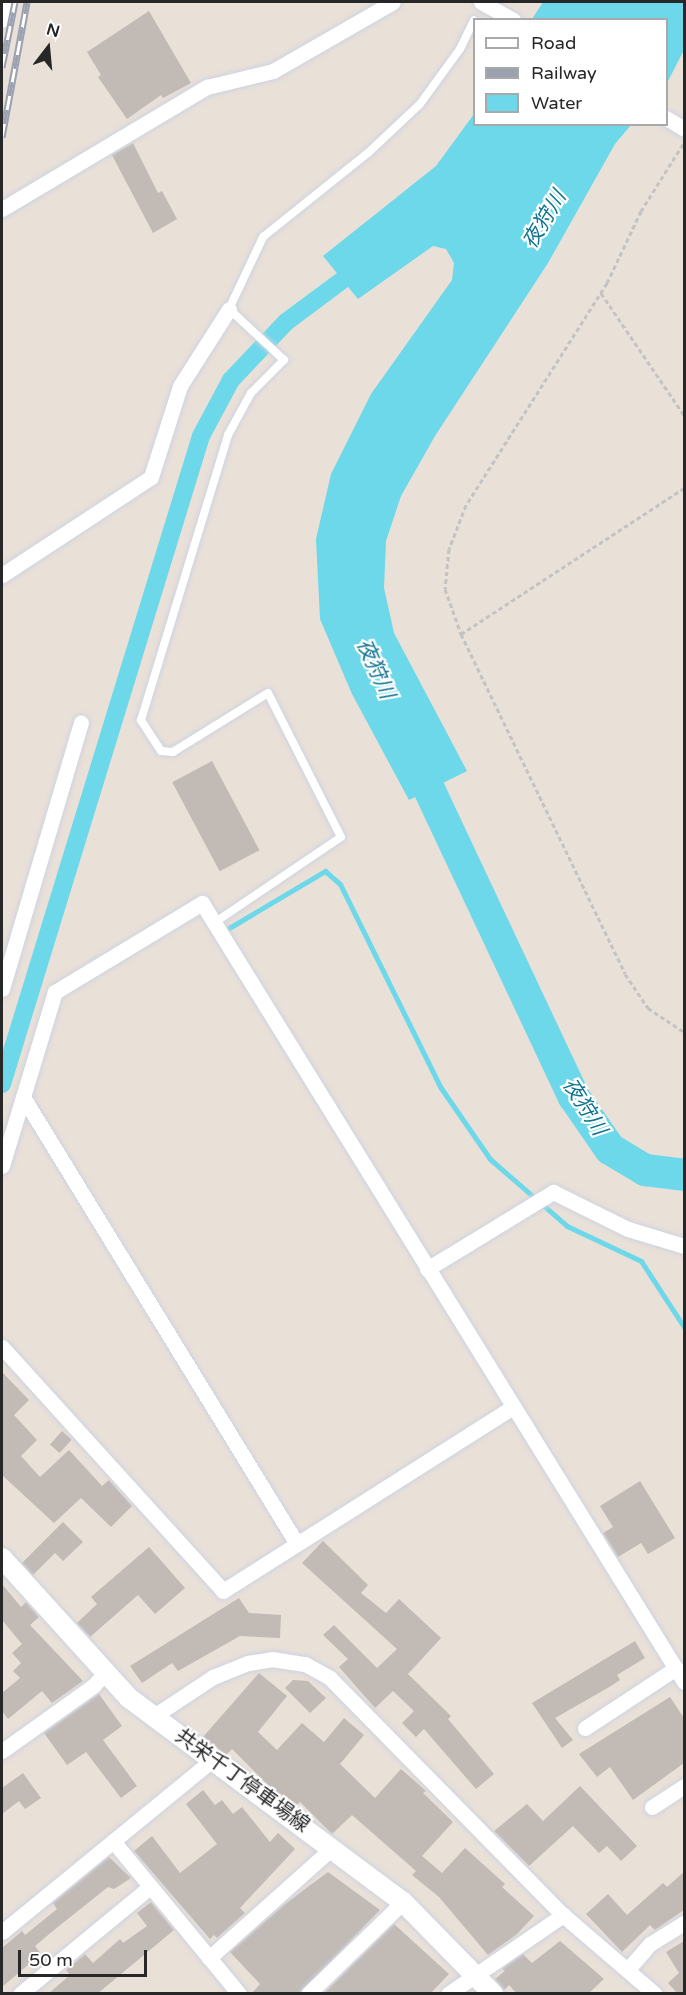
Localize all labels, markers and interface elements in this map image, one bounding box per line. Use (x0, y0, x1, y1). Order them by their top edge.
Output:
north arrow (18, 18, 78, 78)
legend (473, 18, 668, 126)
text: N (44, 19, 62, 42)
text: Road (531, 32, 576, 54)
text: Railway (531, 62, 597, 84)
text: Water (531, 92, 582, 114)
water label: 夜狩川 (518, 187, 572, 253)
water label: 夜狩川 (351, 635, 399, 703)
water label: 夜狩川 (557, 1074, 611, 1140)
street label: 共栄千丁停車場線 (170, 1724, 314, 1838)
scale bar (21, 1938, 150, 1976)
text: 50 m (29, 1949, 73, 1971)

